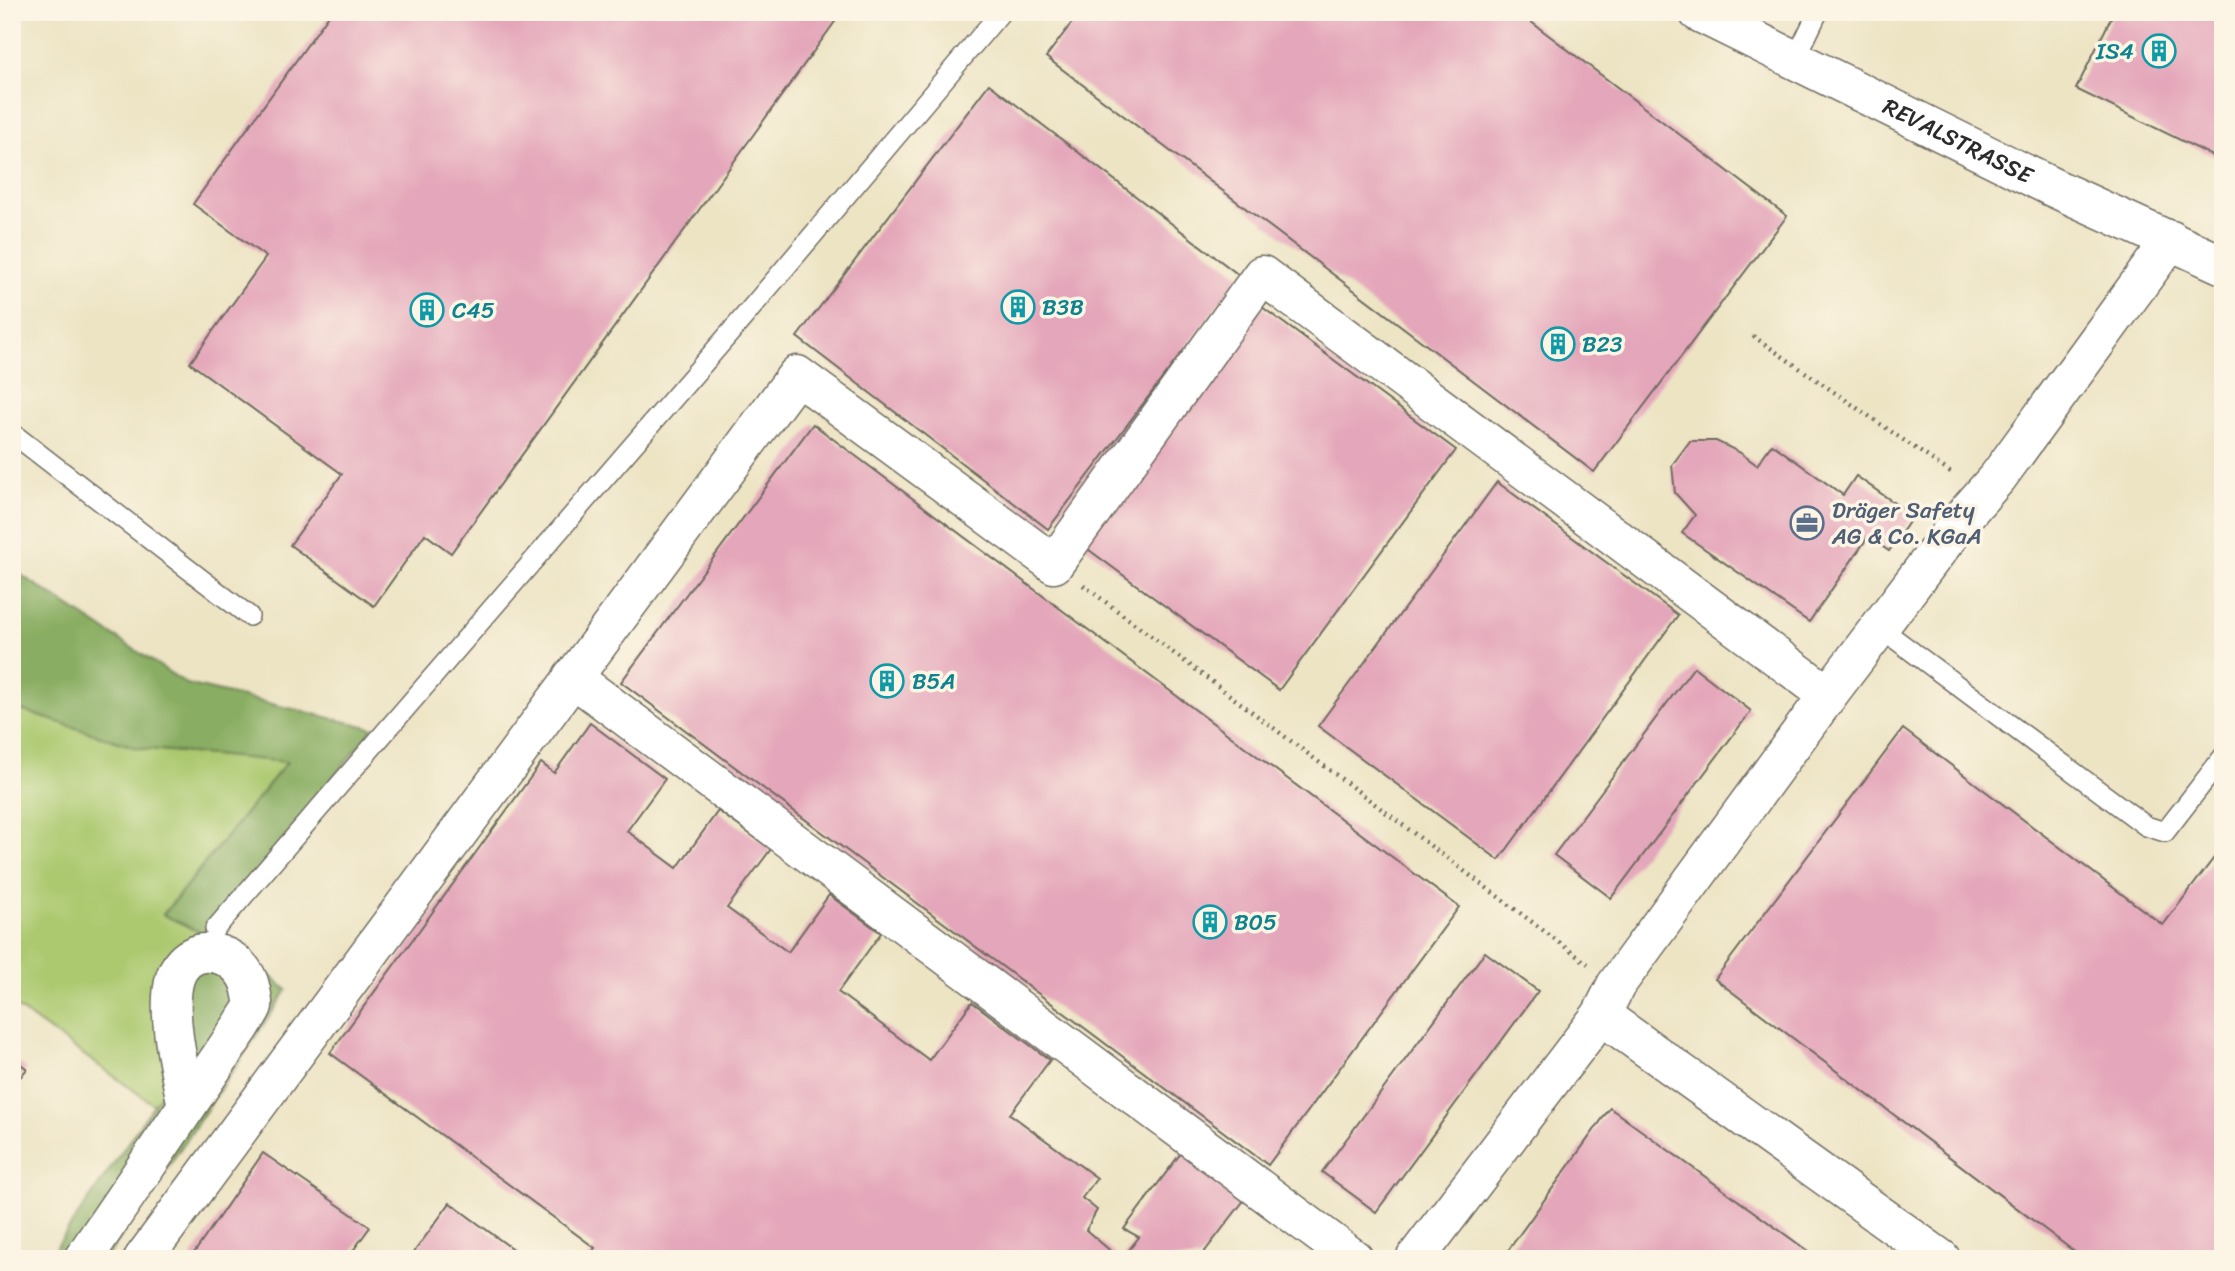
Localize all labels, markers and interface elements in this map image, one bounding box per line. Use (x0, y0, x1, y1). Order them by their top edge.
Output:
place label: IS4 (2095, 31, 2134, 72)
building icon: IS4 (2140, 32, 2178, 70)
street label: REVALSTRASSE (1876, 86, 2041, 196)
place label: B3B (1042, 287, 1084, 328)
building icon: B3B (999, 288, 1037, 326)
place label: C45 (452, 290, 495, 331)
building icon: C45 (408, 291, 446, 329)
place label: B23 (1582, 324, 1623, 365)
building icon: B23 (1539, 325, 1577, 363)
place label: Dräger Safety AG & Co. KGaA (1831, 490, 1982, 557)
office icon: Dräger Safety AG & Co. KGaA (1788, 504, 1826, 542)
place label: B5A (912, 661, 956, 702)
building icon: B5A (868, 662, 906, 700)
place label: B05 (1234, 902, 1277, 943)
building icon: B05 (1191, 903, 1229, 941)

